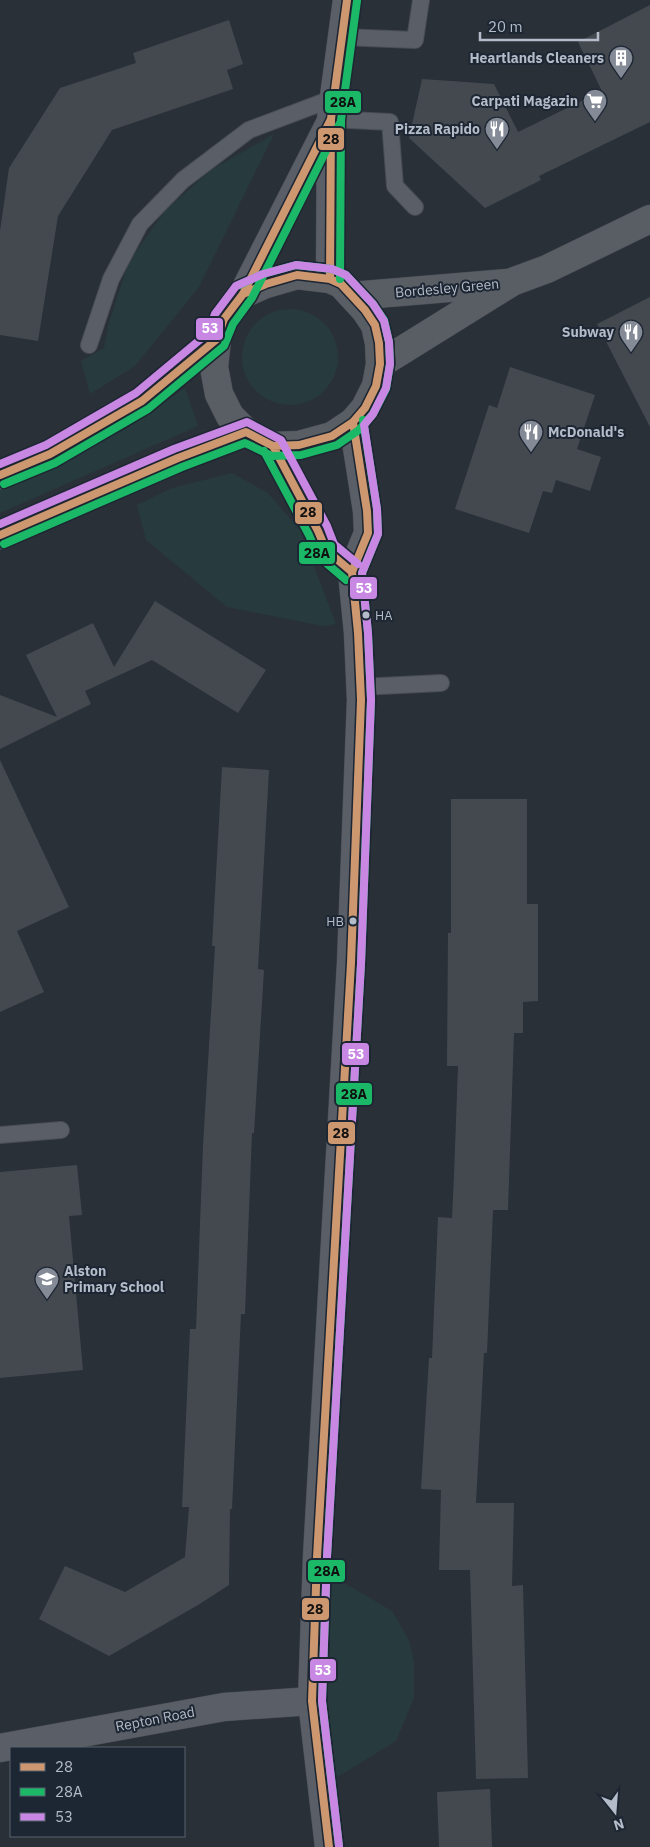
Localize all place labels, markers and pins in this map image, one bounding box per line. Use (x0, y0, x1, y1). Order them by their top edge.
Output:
building icon: Heartlands Cleaners (608, 45, 634, 79)
place label: Heartlands Cleaners (469, 49, 604, 67)
supermarket icon: Carpati Magazin (582, 88, 608, 122)
place label: Carpati Magazin (472, 92, 578, 110)
restaurant icon: Pizza Rapido (484, 116, 510, 150)
place label: Pizza Rapido (395, 120, 480, 138)
restaurant icon: Subway (618, 319, 644, 353)
place label: Subway (562, 323, 615, 341)
restaurant icon: McDonald's (518, 419, 544, 453)
place label: McDonald's (548, 423, 624, 441)
place label: HA (375, 607, 393, 624)
marker: HA (361, 610, 371, 620)
place label: HB (326, 913, 344, 930)
marker: HB (348, 916, 358, 926)
place label: Alston Primary School (64, 1262, 164, 1296)
school or university icon: Alston Primary School (34, 1266, 60, 1300)

